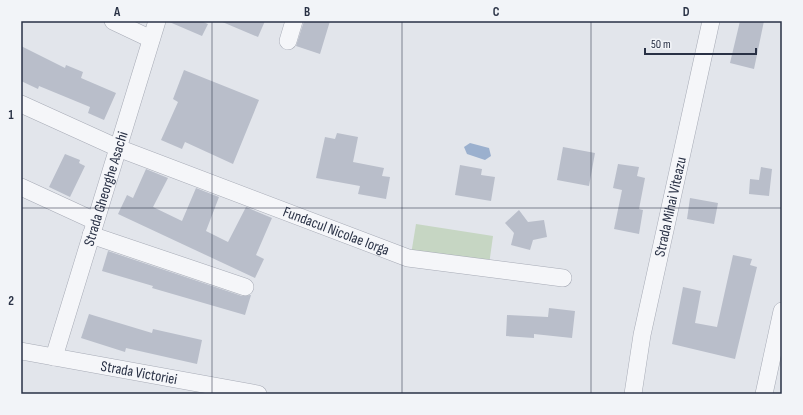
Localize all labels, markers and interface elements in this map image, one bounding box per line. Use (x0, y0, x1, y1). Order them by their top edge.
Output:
text: A (113, 4, 121, 20)
text: B (304, 4, 310, 20)
text: C (493, 4, 500, 20)
text: D (683, 4, 690, 20)
scale bar (645, 30, 756, 56)
text: 50 m (651, 37, 671, 52)
text: 1 (8, 107, 14, 123)
street label: Strada Gheorghe Asachi (80, 129, 133, 249)
street label: Strada Mihai Viteazu (650, 155, 691, 259)
street label: Fundacul Nicolae Iorga (280, 202, 392, 260)
text: 2 (8, 293, 14, 309)
street label: Strada Victoriei (99, 357, 179, 389)

